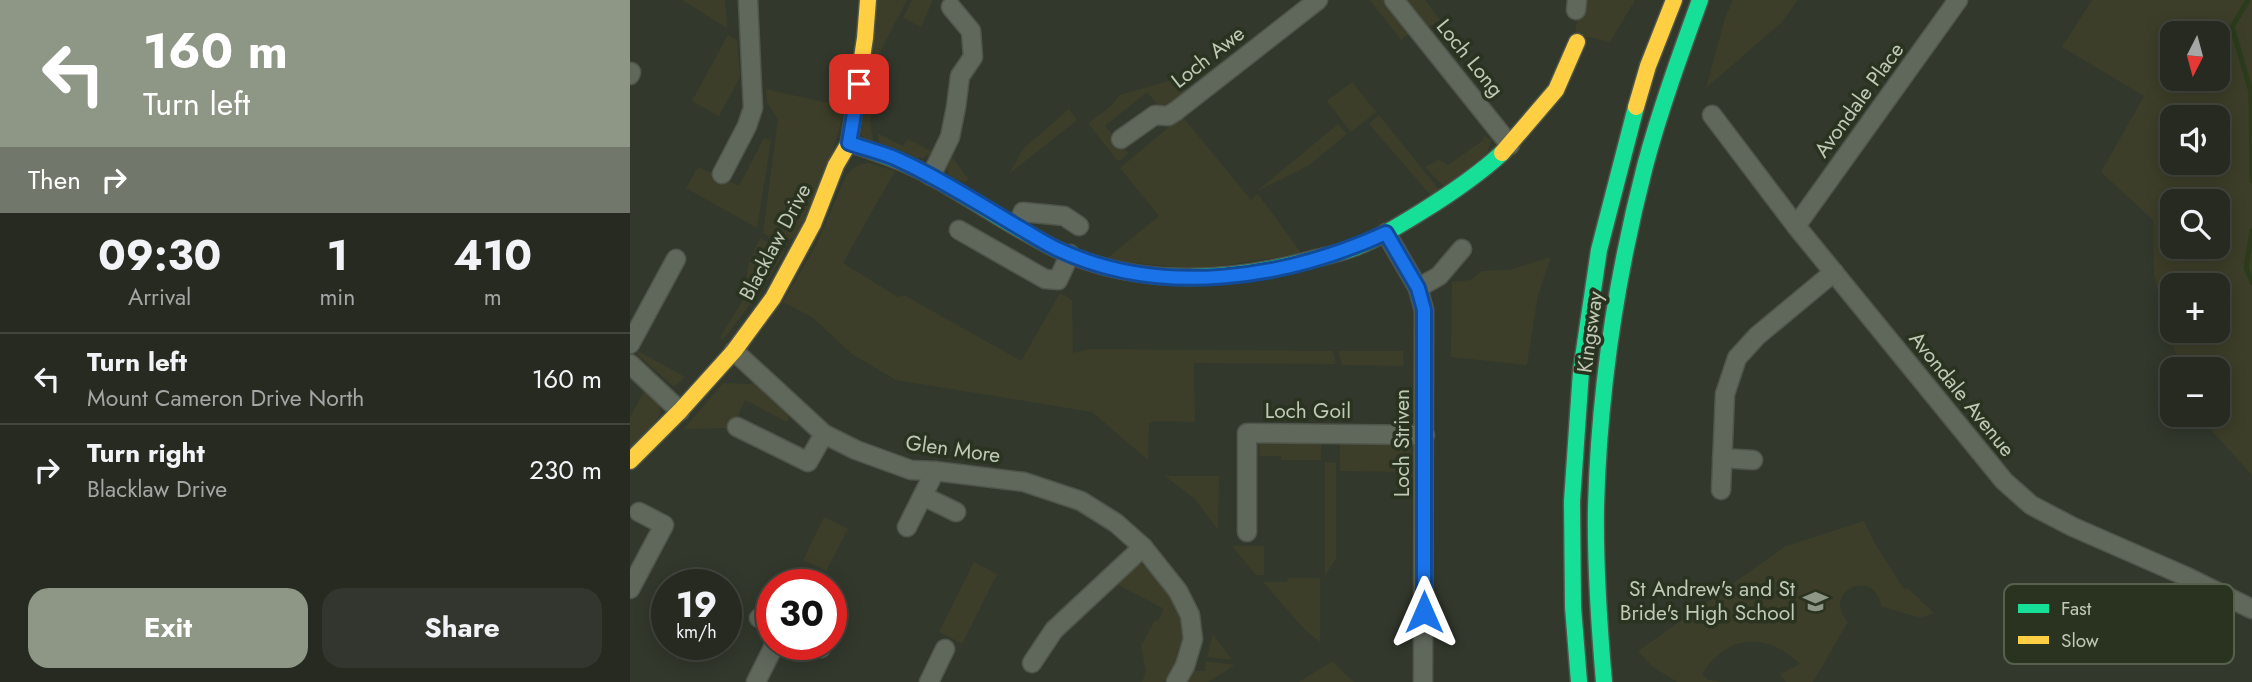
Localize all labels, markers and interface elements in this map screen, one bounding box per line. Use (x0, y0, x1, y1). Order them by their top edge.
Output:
street label: Loch Long (1429, 13, 1511, 103)
text: 160 m (143, 16, 288, 86)
street label: Loch Awe (1165, 19, 1251, 95)
north arrow (2160, 21, 2230, 91)
map controls (2160, 21, 2230, 427)
icon: left (28, 28, 119, 119)
street label: Avondale Place (1807, 36, 1911, 164)
pin (829, 54, 889, 114)
icon: arrive (840, 65, 878, 103)
text: Turn left (143, 81, 250, 127)
button: sound (2160, 105, 2230, 175)
text: Then (28, 161, 81, 199)
icon: right (95, 161, 133, 199)
street label: Blacklaw Drive (732, 178, 818, 306)
button: search (2160, 189, 2230, 259)
text: 09:30 (98, 225, 221, 286)
text: 1 (327, 225, 348, 286)
text: 410 (453, 225, 532, 286)
button: + (2160, 273, 2230, 343)
text: Arrival (128, 280, 191, 314)
text: min (319, 280, 355, 314)
text: m (484, 280, 502, 314)
street label: Kingsway (1569, 288, 1611, 375)
street label: Avondale Avenue (1902, 325, 2022, 463)
text: Turn left (87, 343, 187, 381)
button: − (2160, 357, 2230, 427)
icon: left (28, 360, 66, 398)
text: 160 m (532, 360, 602, 398)
text: Mount Cameron Drive North (87, 381, 364, 415)
street label: Loch Striven (1387, 389, 1417, 497)
street label: Loch Goil (1265, 396, 1351, 426)
street label: Glen More (904, 428, 1003, 471)
text: Turn right (87, 434, 205, 472)
icon: right (28, 451, 66, 489)
text: 230 m (529, 451, 602, 489)
text: Blacklaw Drive (87, 472, 227, 506)
speed limit sign: 30 (756, 569, 847, 660)
place label: St Andrew's and St Bride's High School (1620, 574, 1795, 628)
position arrow (1387, 575, 1461, 649)
text: 19 (676, 580, 717, 630)
legend (2004, 584, 2234, 664)
school or university icon: St Andrew's and St Bride's High School (1801, 587, 1829, 615)
button: Exit (28, 588, 308, 668)
button: Share (322, 588, 602, 668)
text: Fast (2061, 595, 2092, 622)
text: km/h (676, 619, 717, 645)
text: Slow (2061, 627, 2099, 654)

